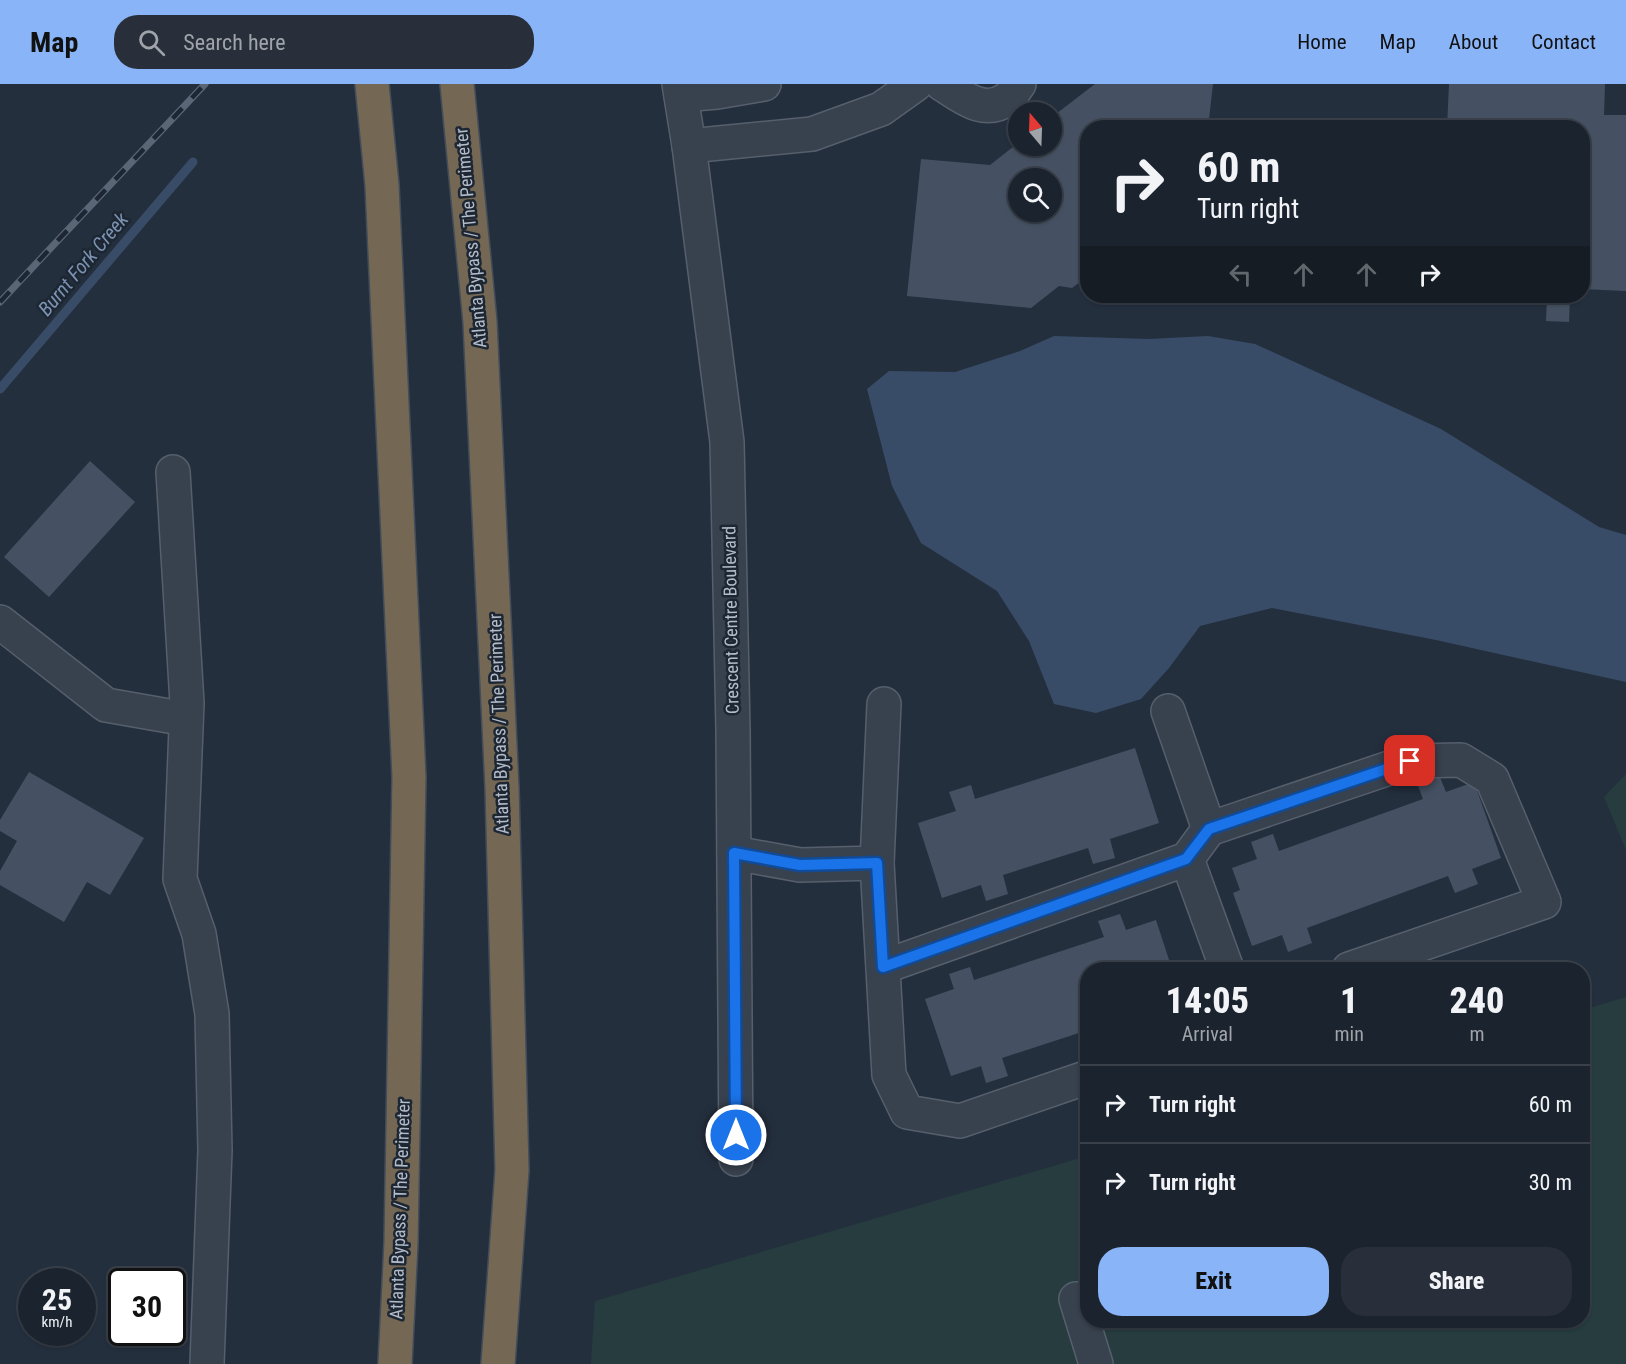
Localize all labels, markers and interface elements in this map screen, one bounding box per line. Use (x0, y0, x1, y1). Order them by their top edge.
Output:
search box (114, 15, 534, 69)
text: Map (30, 26, 78, 59)
icon: search (135, 26, 168, 59)
text: Search here (183, 30, 286, 55)
text: Home (1297, 30, 1347, 54)
text: Map (1380, 30, 1416, 54)
text: About (1449, 30, 1498, 54)
text: Contact (1531, 30, 1596, 54)
north arrow (1008, 102, 1062, 156)
map controls (1008, 102, 1062, 222)
street label: Atlanta Bypass / The Perimeter (450, 127, 491, 349)
text: 60 m (1197, 143, 1280, 192)
icon: right (1098, 144, 1176, 222)
button: search (1008, 168, 1062, 222)
text: Turn right (1197, 193, 1299, 225)
water label: Burnt Fork Creek (33, 207, 134, 320)
icon: left (1224, 258, 1257, 291)
icon: ahead (1287, 258, 1320, 291)
icon: ahead (1350, 258, 1383, 291)
icon: right (1413, 258, 1446, 291)
street label: Crescent Centre Boulevard (718, 526, 743, 714)
street label: Atlanta Bypass / The Perimeter (484, 613, 513, 835)
pin (1384, 735, 1435, 786)
icon: arrive (1393, 744, 1426, 777)
text: 14:05 (1166, 980, 1249, 1022)
text: 1 (1340, 980, 1358, 1022)
text: 240 (1449, 980, 1504, 1022)
text: Arrival (1182, 1022, 1233, 1046)
text: min (1335, 1022, 1364, 1046)
text: m (1469, 1022, 1484, 1046)
icon: right (1098, 1088, 1131, 1121)
text: Turn right (1149, 1092, 1236, 1117)
text: 60 m (1529, 1092, 1572, 1117)
street label: Atlanta Bypass / The Perimeter (385, 1098, 414, 1320)
position arrow (704, 1103, 768, 1167)
icon: right (1098, 1166, 1131, 1199)
text: Turn right (1149, 1170, 1236, 1195)
text: 30 m (1529, 1170, 1572, 1195)
button: Exit (1098, 1247, 1329, 1316)
button: Share (1341, 1247, 1572, 1316)
speed limit sign: 30 (108, 1268, 186, 1346)
text: 25 (42, 1282, 72, 1317)
text: km/h (42, 1313, 72, 1331)

